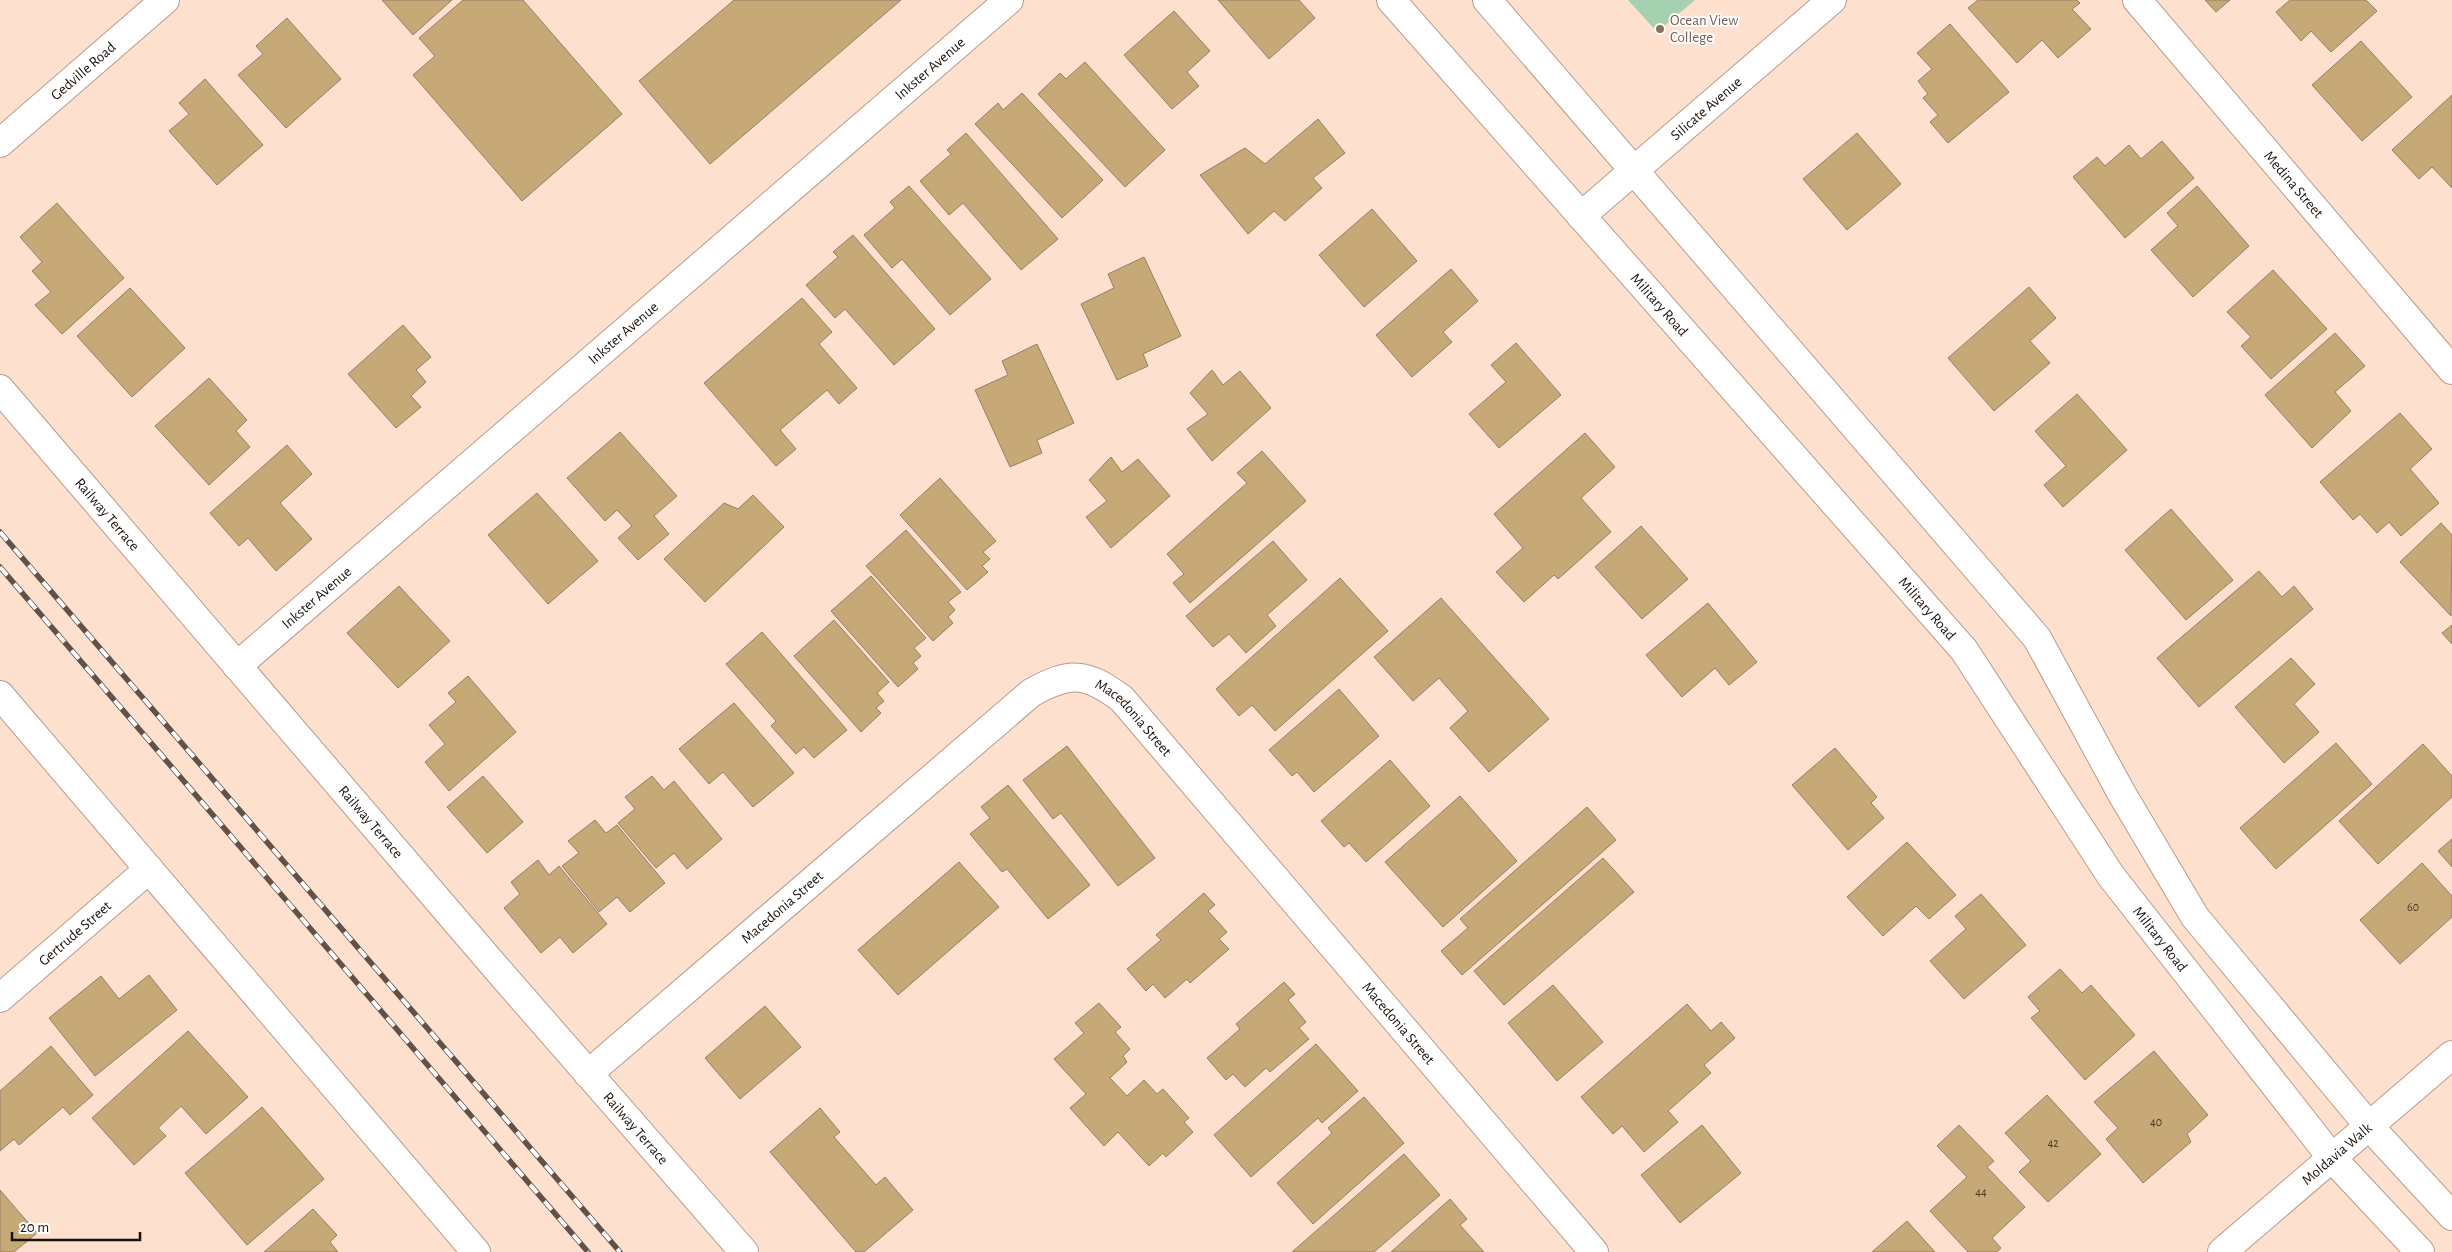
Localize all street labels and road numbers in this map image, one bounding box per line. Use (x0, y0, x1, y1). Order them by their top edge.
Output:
street label: Inkster Avenue (892, 35, 968, 103)
street label: Gedville Road (48, 39, 119, 103)
street label: Silicate Avenue (1668, 74, 1745, 143)
street label: Medina Street (2261, 148, 2326, 221)
street label: Military Road (1628, 271, 1691, 339)
street label: Inkster Avenue (586, 299, 661, 367)
street label: Railway Terrace (72, 475, 142, 554)
street label: Inkster Avenue (279, 564, 355, 632)
street label: Military Road (1895, 574, 1959, 643)
street label: Macedonia Street (1093, 676, 1174, 759)
street label: Railway Terrace (335, 783, 406, 861)
street label: Macedonia Street (739, 868, 826, 947)
street label: Gertrude Street (36, 898, 114, 969)
street label: Military Road (2130, 904, 2190, 975)
street label: Macedonia Street (1359, 980, 1437, 1067)
street label: Railway Terrace (600, 1089, 671, 1167)
street label: Moldavia Walk (2299, 1120, 2375, 1188)

